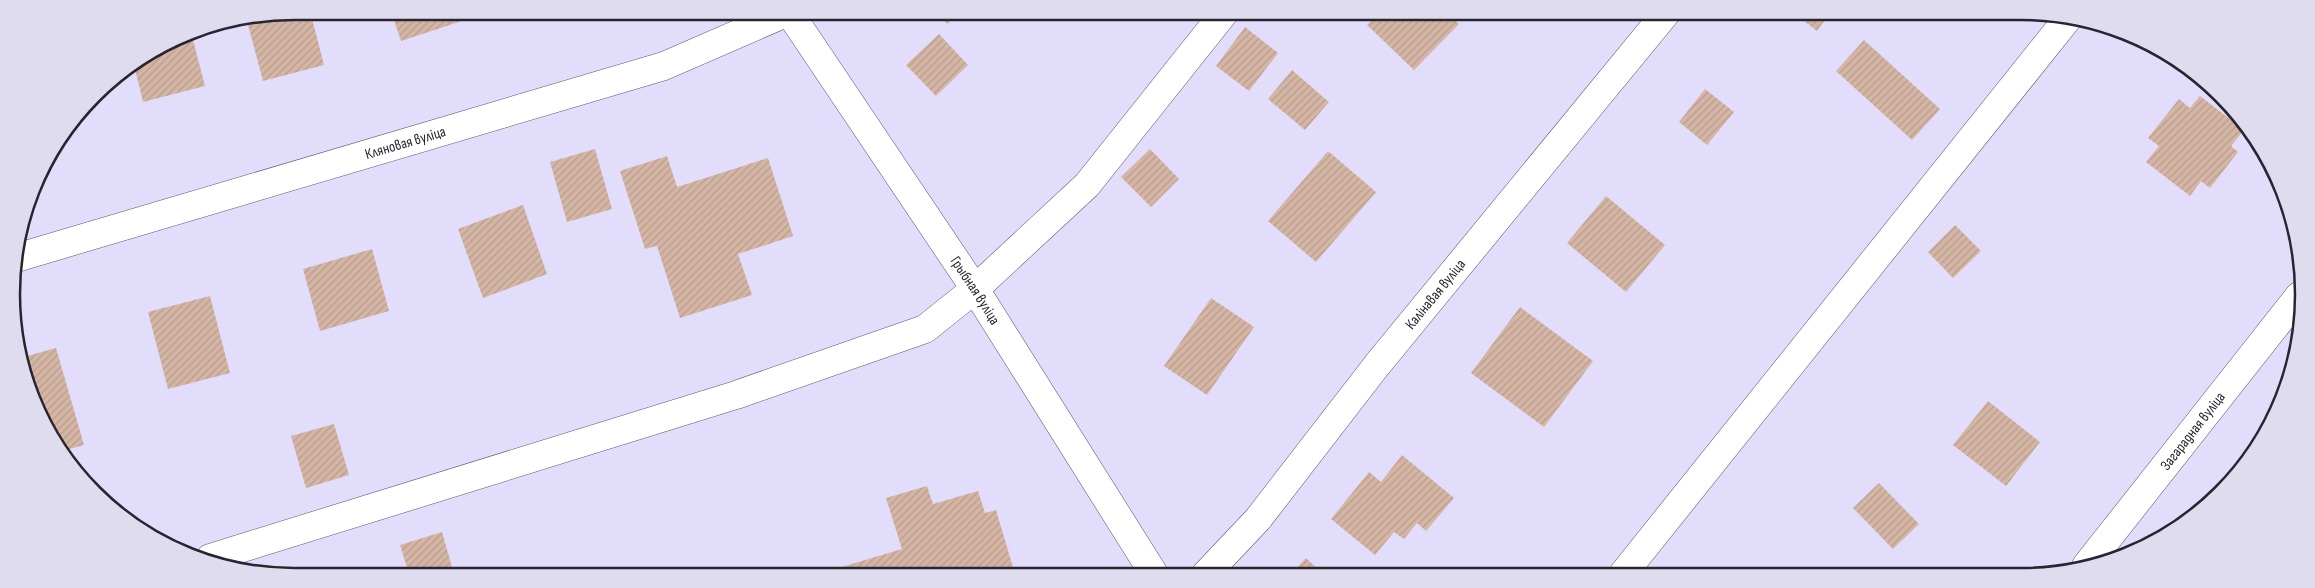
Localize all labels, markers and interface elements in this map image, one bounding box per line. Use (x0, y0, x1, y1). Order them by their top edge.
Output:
street label: Кляновая вуліца (363, 122, 448, 164)
street label: Грыбная вуліца (946, 253, 1004, 329)
street label: Калінавая вуліца (1401, 255, 1470, 333)
street label: Загарадная вуліца (2156, 388, 2230, 474)

